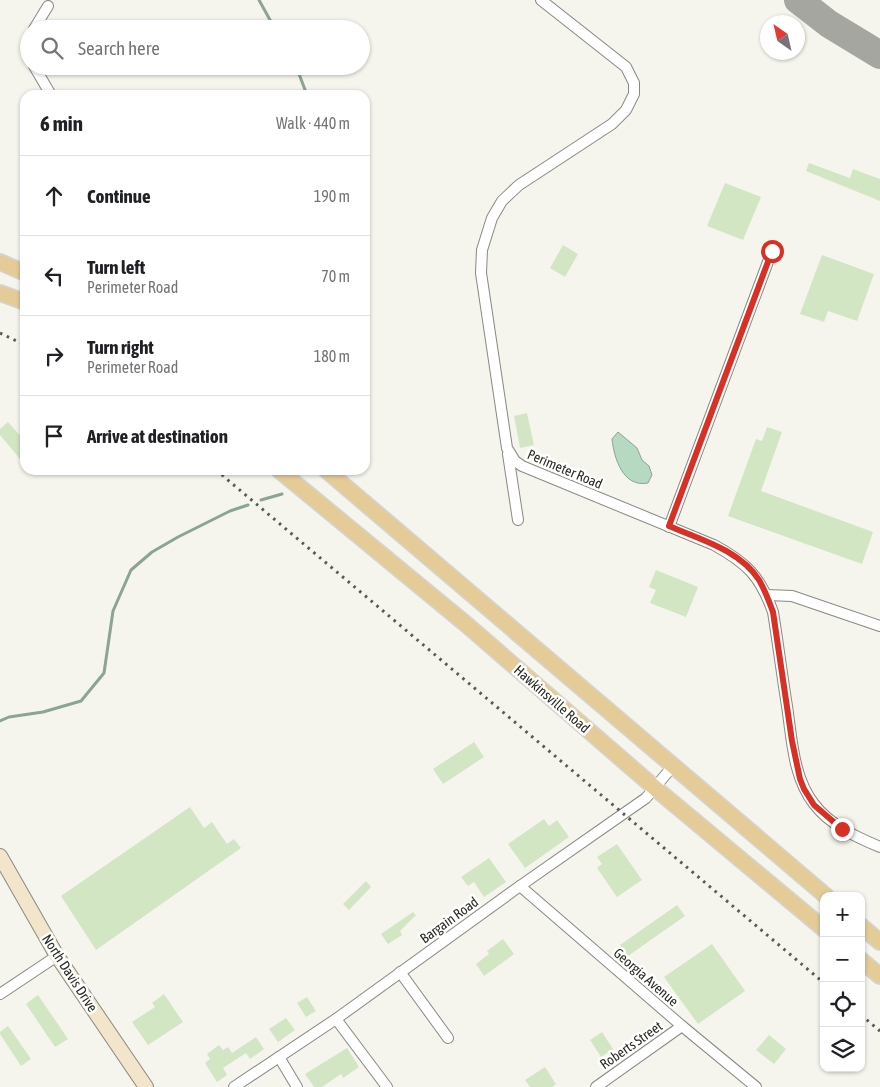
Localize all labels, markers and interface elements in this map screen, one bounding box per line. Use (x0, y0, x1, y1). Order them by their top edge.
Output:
north arrow (760, 15, 805, 60)
search box (20, 20, 370, 75)
icon: search (38, 34, 66, 62)
text: Search here (78, 37, 160, 59)
text: 6 min (40, 111, 83, 135)
text: Walk · 440 m (276, 114, 350, 132)
icon: ahead (40, 182, 68, 210)
text: Continue (87, 185, 151, 207)
text: 190 m (314, 187, 350, 205)
route start (761, 240, 784, 263)
text: Turn left (87, 256, 145, 278)
icon: left (40, 262, 68, 290)
text: 70 m (321, 267, 350, 285)
text: Perimeter Road (87, 278, 178, 296)
text: Turn right (87, 336, 154, 358)
icon: right (40, 342, 68, 370)
text: 180 m (314, 347, 350, 365)
text: Perimeter Road (87, 358, 178, 376)
icon: arrive (40, 422, 68, 450)
text: Arrive at destination (87, 425, 228, 447)
street label: Perimeter Road (525, 446, 605, 492)
street label: Hawkinsville Road (511, 662, 593, 736)
route end (831, 818, 854, 841)
map controls (820, 892, 865, 1072)
button: + (820, 892, 865, 937)
street label: Bargain Road (417, 894, 481, 946)
street label: North Davis Drive (39, 931, 101, 1015)
button: − (820, 937, 865, 982)
street label: Georgia Avenue (610, 945, 682, 1009)
button: locate (820, 982, 865, 1027)
street label: Roberts Street (597, 1018, 665, 1072)
button: layers (820, 1027, 865, 1072)

